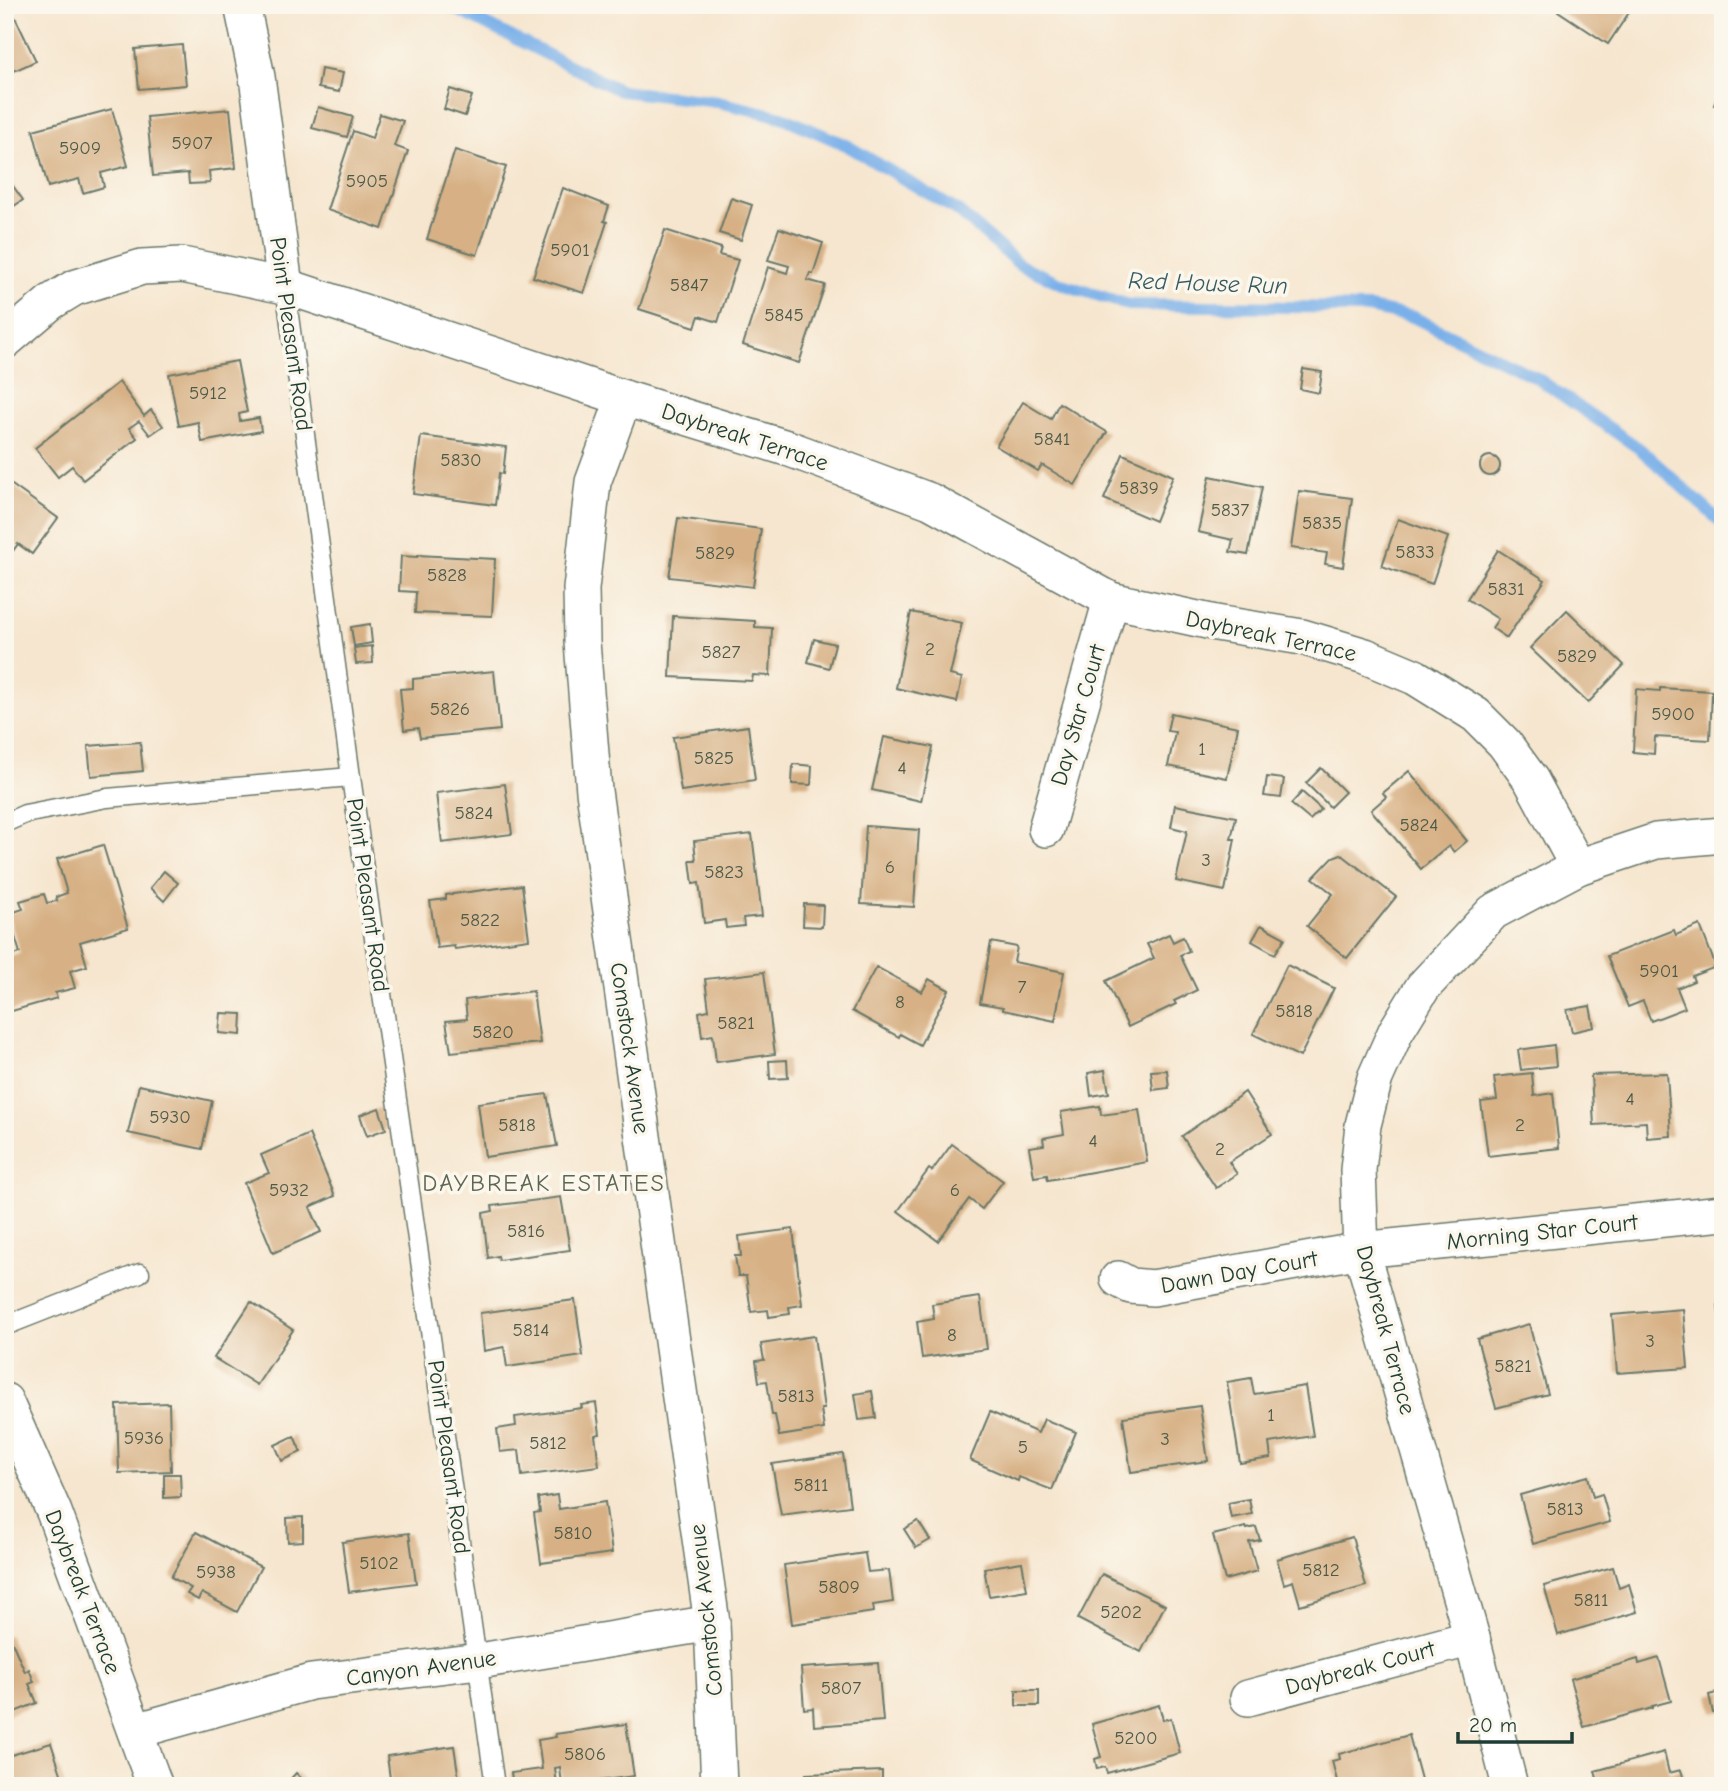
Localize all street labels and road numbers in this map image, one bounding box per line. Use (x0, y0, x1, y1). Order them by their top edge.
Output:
street label: Point Pleasant Road (264, 235, 318, 433)
street label: Daybreak Terrace (658, 397, 832, 477)
street label: Daybreak Terrace (1183, 605, 1359, 667)
street label: Day Star Court (1045, 640, 1111, 789)
street label: Point Pleasant Road (341, 796, 395, 994)
street label: Comstock Avenue (605, 961, 655, 1135)
street label: Morning Star Court (1445, 1208, 1640, 1255)
street label: Daybreak Terrace (1350, 1243, 1422, 1417)
street label: Dawn Day Court (1159, 1245, 1321, 1299)
street label: Point Pleasant Road (422, 1358, 476, 1556)
street label: Daybreak Terrace (39, 1506, 127, 1678)
street label: Comstock Avenue (684, 1523, 728, 1697)
street label: Daybreak Court (1282, 1635, 1439, 1701)
street label: Canyon Avenue (344, 1644, 498, 1692)

